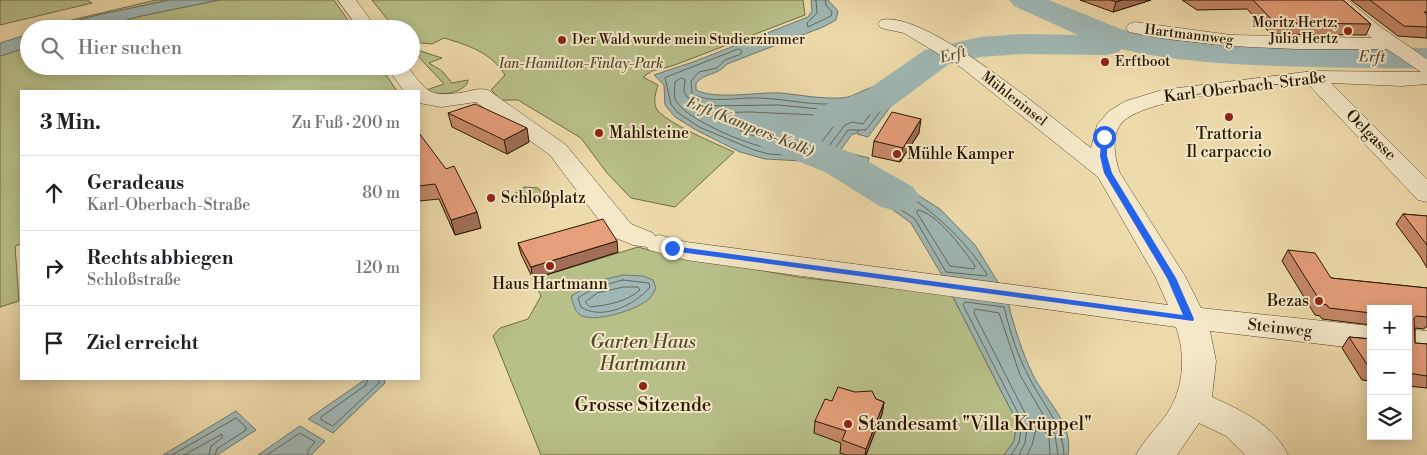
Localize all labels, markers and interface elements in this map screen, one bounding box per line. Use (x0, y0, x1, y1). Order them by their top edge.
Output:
place label: Moritz Hertz; Julia Hertz (1252, 14, 1338, 48)
search box (20, 20, 420, 75)
street label: Hartmannweg (1143, 21, 1235, 49)
marker: Moritz Hertz; Julia Hertz (1342, 25, 1354, 37)
place label: Der Wald wurde mein Studierzimmer (572, 31, 805, 49)
icon: search (38, 34, 66, 62)
marker: Der Wald wurde mein Studierzimmer (556, 34, 568, 46)
text: Hier suchen (78, 36, 182, 60)
water label: Erft (937, 42, 969, 68)
water label: Erft (1358, 47, 1386, 67)
place label: Erftboot (1115, 53, 1170, 71)
park label: Ian-Hamilton-Finlay-Park (498, 55, 663, 73)
marker: Erftboot (1099, 56, 1111, 68)
street label: Karl-Oberbach-Straße (1163, 67, 1327, 107)
street label: Mühleninsel (977, 68, 1051, 130)
water label: Erft (Kampers-Kolk) (683, 93, 816, 161)
street label: Oelgasse (1341, 105, 1401, 165)
text: 3 Min. (40, 110, 101, 136)
marker: Trattoria Il carpaccio (1223, 111, 1235, 123)
text: Zu Fuß · 200 m (292, 113, 400, 133)
place label: Mahlsteine (609, 123, 689, 143)
place label: Trattoria Il carpaccio (1186, 124, 1272, 162)
route start (1093, 126, 1116, 149)
marker: Mahlsteine (593, 127, 605, 139)
place label: Mühle Kamper (907, 144, 1015, 164)
marker: Mühle Kamper (891, 148, 903, 160)
text: Geradeaus (87, 171, 184, 195)
icon: ahead (40, 179, 68, 207)
text: 80 m (362, 183, 400, 203)
place label: Schloßplatz (501, 188, 586, 208)
marker: Schloßplatz (485, 192, 497, 204)
text: Karl-Oberbach-Straße (87, 195, 250, 215)
route end (661, 237, 684, 260)
text: Rechts abbiegen (87, 246, 233, 270)
icon: right (40, 254, 68, 282)
text: 120 m (356, 258, 400, 278)
marker: Haus Hartmann (544, 260, 556, 272)
text: Schloßstraße (87, 270, 181, 290)
place label: Haus Hartmann (492, 274, 608, 294)
place label: Bezas (1266, 291, 1309, 311)
marker: Bezas (1313, 295, 1325, 307)
map controls (1367, 305, 1412, 440)
button: + (1367, 305, 1412, 350)
street label: Steinweg (1247, 315, 1314, 341)
icon: arrive (40, 329, 68, 357)
park label: Garten Haus Hartmann (590, 330, 696, 376)
text: Ziel erreicht (87, 331, 198, 355)
button: − (1367, 350, 1412, 395)
marker: Grosse Sitzende (637, 380, 649, 392)
place label: Grosse Sitzende (575, 393, 711, 417)
button: layers (1367, 395, 1412, 440)
place label: Standesamt "Villa Krüppel" (858, 412, 1092, 436)
marker: Standesamt "Villa Krüppel" (842, 418, 854, 430)

